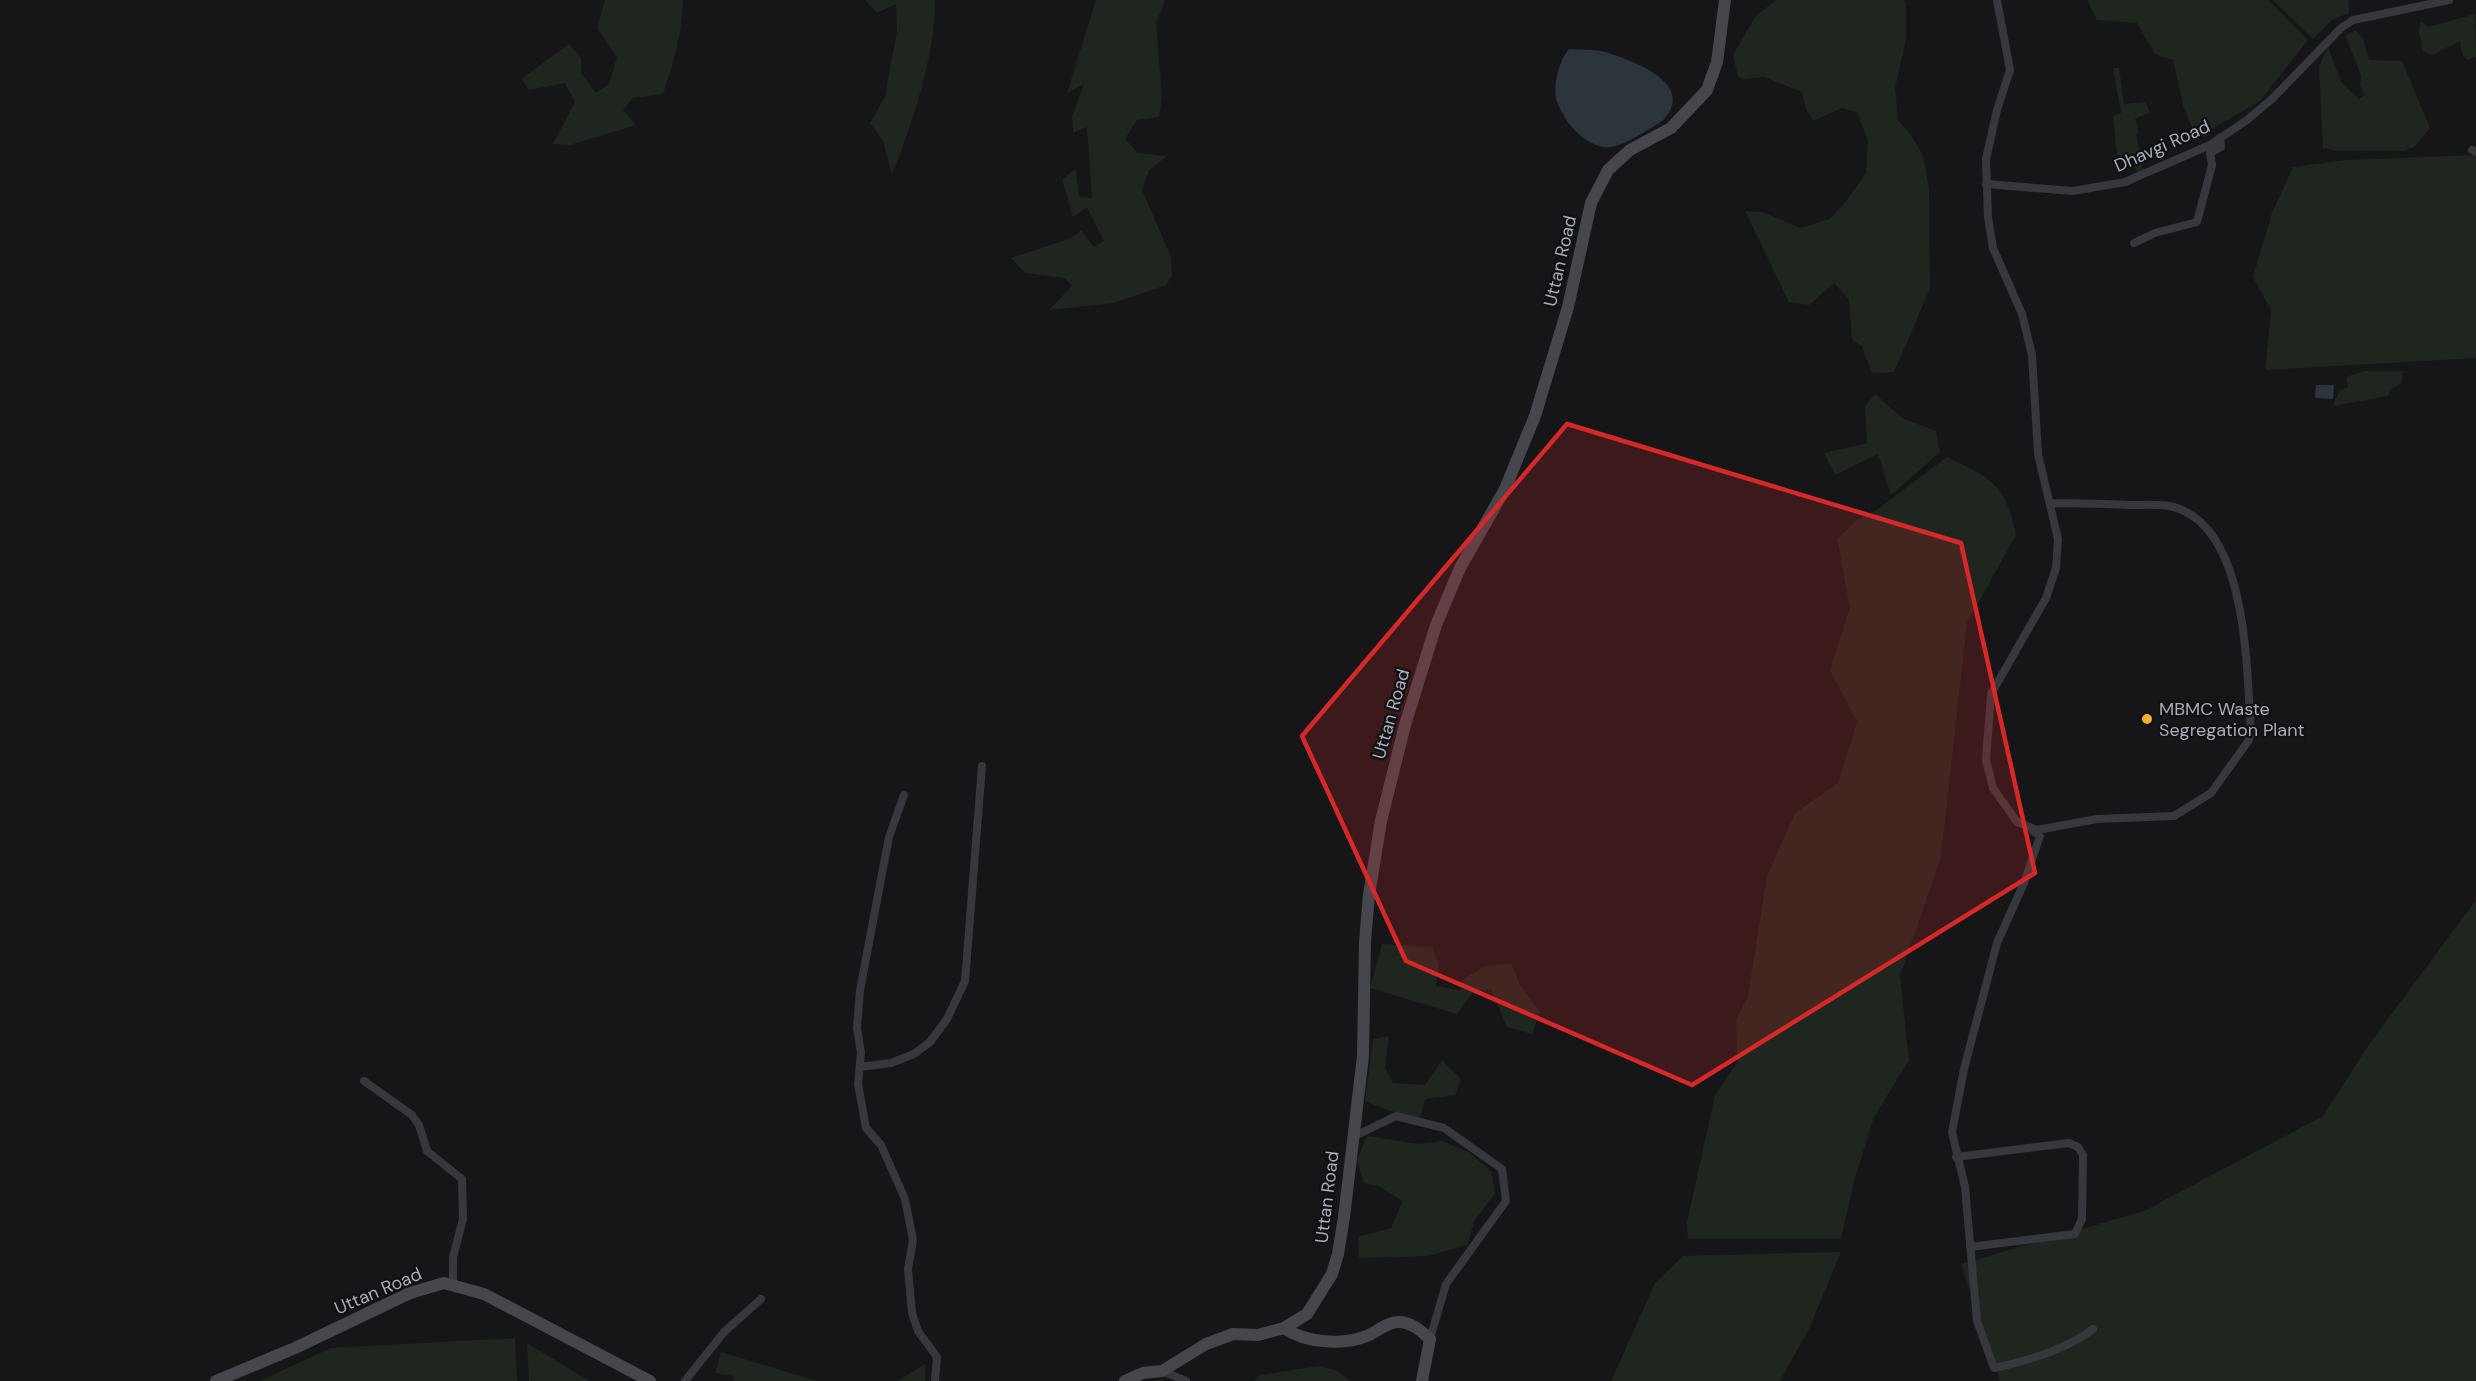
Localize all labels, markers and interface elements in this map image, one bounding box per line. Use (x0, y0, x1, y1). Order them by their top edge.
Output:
street label: Dhavgi Road (2110, 114, 2214, 178)
street label: Uttan Road (1538, 213, 1582, 309)
street label: Uttan Road (1367, 666, 1415, 762)
place label: MBMC Waste Segregation Plant (2159, 697, 2305, 742)
marker: MBMC Waste Segregation Plant (2140, 712, 2154, 726)
street label: Uttan Road (1309, 1150, 1345, 1244)
street label: Uttan Road (331, 1262, 425, 1320)

